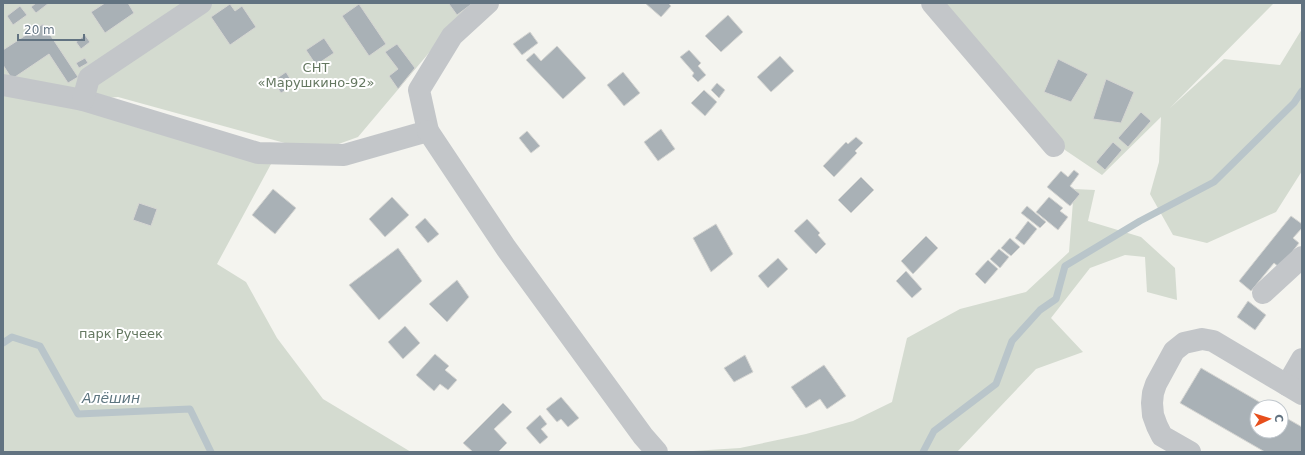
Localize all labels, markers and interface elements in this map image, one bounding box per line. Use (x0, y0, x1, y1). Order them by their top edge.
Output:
scale bar (18, 16, 84, 42)
text: 20 m (24, 23, 55, 37)
park label: СНТ «Марушкино-92» (258, 60, 374, 90)
park label: парк Ручеек (79, 326, 163, 341)
water label: Алёшин (81, 390, 140, 406)
north arrow (1249, 399, 1289, 439)
text: С (1272, 414, 1285, 423)

